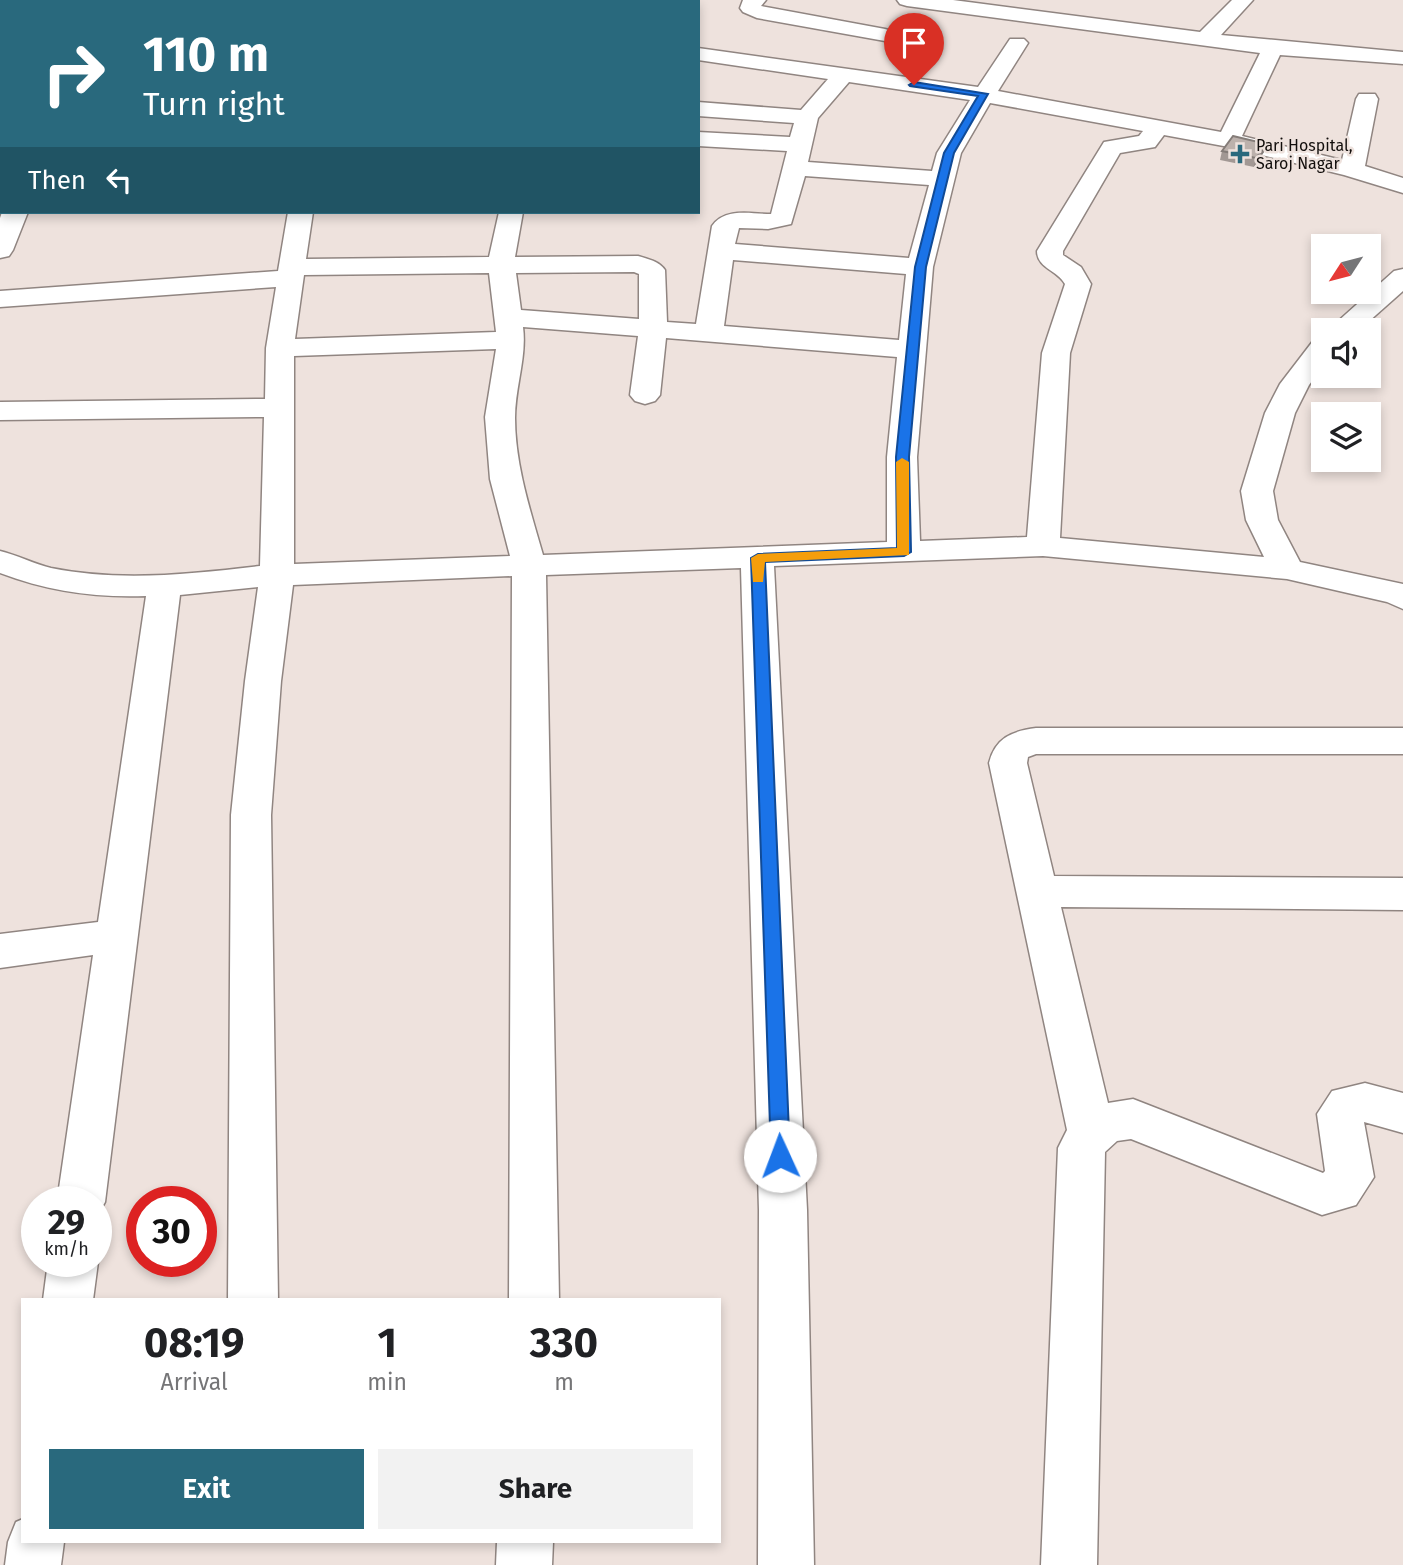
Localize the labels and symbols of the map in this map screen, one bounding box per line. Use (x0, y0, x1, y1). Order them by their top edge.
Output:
pin (884, 13, 944, 85)
place label: Pari Hospital, Saroj Nagar (1256, 136, 1353, 173)
marker: Pari Hospital, Saroj Nagar (1230, 144, 1250, 164)
north arrow (1311, 234, 1381, 304)
position arrow (743, 1119, 817, 1193)
speed limit sign: 30 (126, 1186, 217, 1277)

